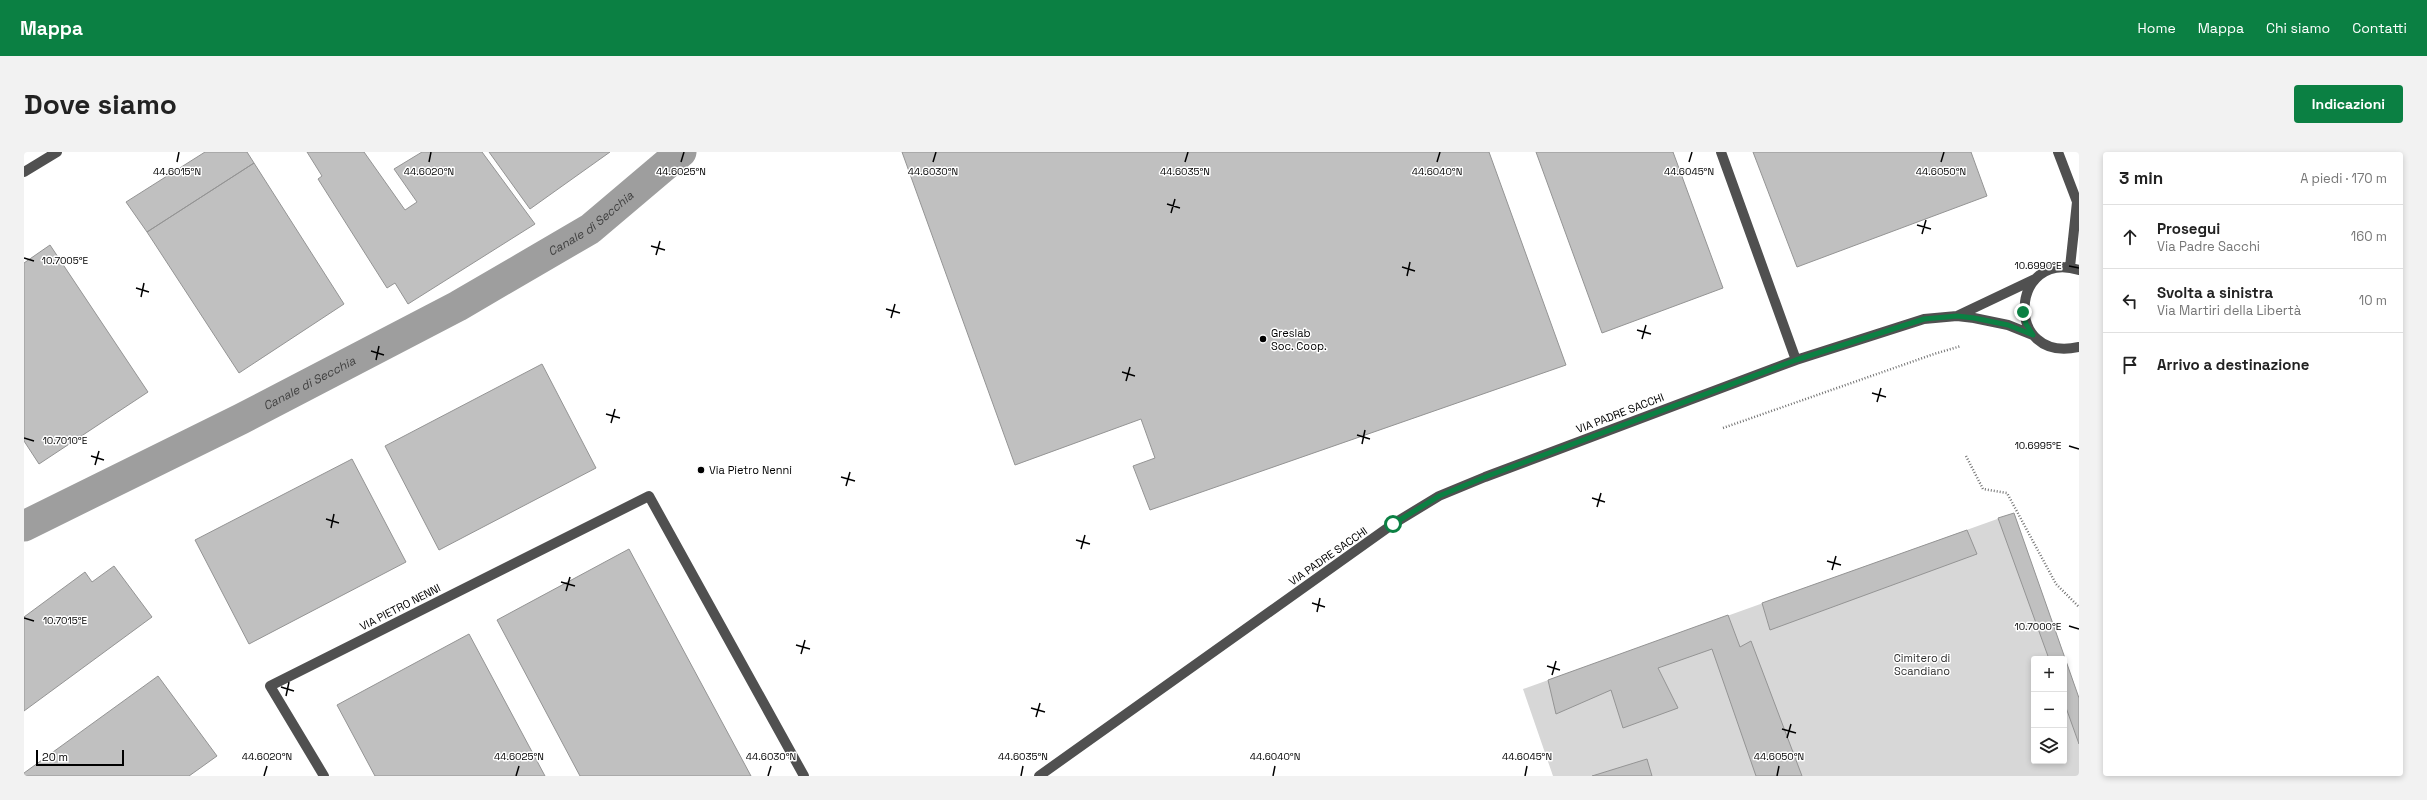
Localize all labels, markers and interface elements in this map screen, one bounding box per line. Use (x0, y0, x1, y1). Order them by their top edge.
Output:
text: Mappa (20, 16, 83, 41)
text: Home (2138, 19, 2176, 37)
text: Mappa (2198, 19, 2244, 37)
text: Chi siamo (2266, 19, 2330, 37)
text: Contatti (2352, 19, 2407, 37)
button: Indicazioni (2294, 85, 2403, 123)
text: Dove siamo (24, 86, 177, 122)
text: 44.6015°N (153, 165, 201, 178)
text: 44.6020°N (404, 165, 454, 178)
text: 44.6025°N (656, 165, 706, 178)
text: 44.6030°N (908, 165, 958, 178)
text: 44.6035°N (1160, 165, 1210, 178)
text: 44.6040°N (1412, 165, 1462, 178)
text: 44.6045°N (1664, 165, 1714, 178)
text: 44.6050°N (1916, 165, 1966, 178)
text: 3 min (2119, 167, 2163, 189)
text: A piedi · 170 m (2300, 170, 2387, 187)
water label: Canale di Secchia (545, 188, 637, 260)
text: Prosegui (2157, 219, 2220, 238)
icon: ahead (2119, 226, 2141, 248)
text: 160 m (2351, 228, 2387, 245)
text: Via Padre Sacchi (2157, 238, 2260, 255)
text: 10.7005°E (42, 254, 89, 267)
text: 10.6990°E (2014, 259, 2062, 272)
text: Svolta a sinistra (2157, 283, 2273, 302)
icon: left (2119, 290, 2141, 312)
text: 10 m (2359, 292, 2387, 309)
text: Via Martiri della Libertà (2157, 302, 2301, 319)
route end (2014, 303, 2032, 321)
place label: Greslab Soc. Coop. (1271, 326, 1327, 353)
marker: Greslab Soc. Coop. (1258, 334, 1268, 344)
water label: Canale di Secchia (260, 353, 358, 414)
icon: arrive (2119, 354, 2141, 376)
text: Arrivo a destinazione (2157, 355, 2309, 374)
street label: VIA PADRE SACCHI (1574, 390, 1666, 436)
text: 10.7010°E (43, 434, 88, 447)
text: 10.6995°E (2015, 439, 2062, 452)
place label: Via Pietro Nenni (709, 463, 792, 477)
marker: Via Pietro Nenni (696, 465, 706, 475)
route start (1384, 515, 1402, 533)
street label: VIA PADRE SACCHI (1286, 524, 1370, 588)
street label: VIA PIETRO NENNI (357, 581, 443, 633)
text: 10.7015°E (43, 614, 87, 627)
text: 10.7000°E (2015, 620, 2062, 633)
park label: Cimitero di Scandiano (1894, 651, 1951, 678)
map controls (2031, 656, 2067, 764)
button: + (2031, 656, 2067, 692)
button: − (2031, 692, 2067, 728)
button: layers (2031, 728, 2067, 764)
scale bar (36, 748, 124, 767)
text: 20 m (42, 750, 68, 764)
text: 44.6020°N (242, 750, 292, 763)
text: 44.6025°N (494, 750, 544, 763)
text: 44.6030°N (746, 750, 796, 763)
text: 44.6035°N (998, 750, 1048, 763)
text: 44.6040°N (1250, 750, 1300, 763)
text: 44.6045°N (1502, 750, 1552, 763)
text: 44.6050°N (1754, 750, 1804, 763)

